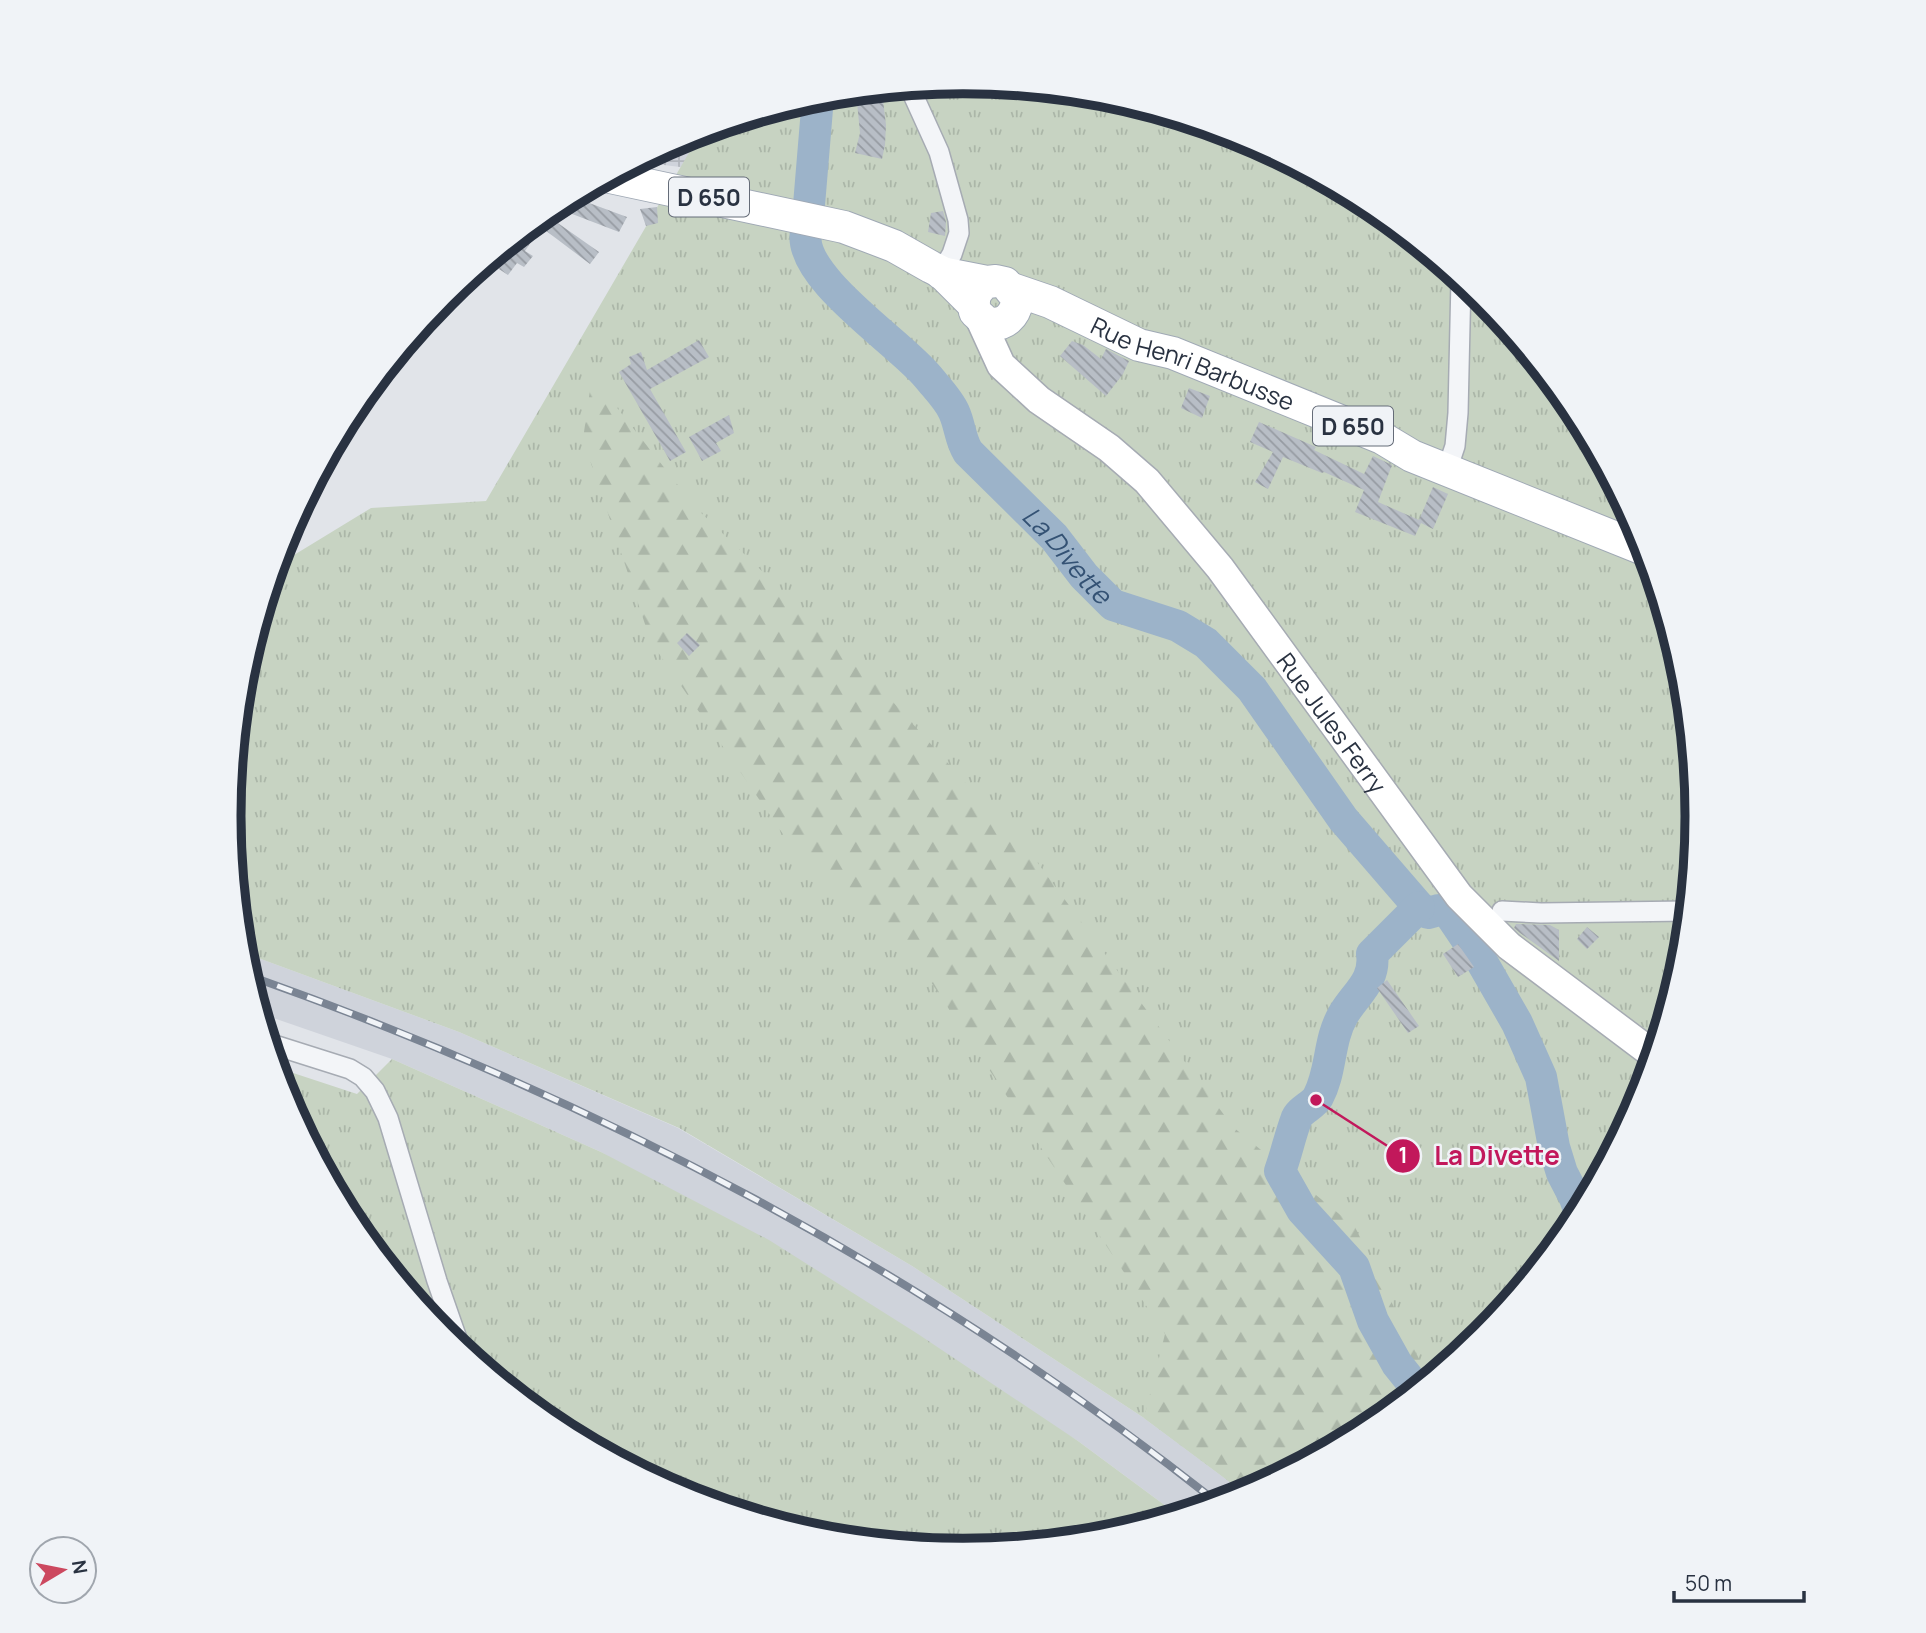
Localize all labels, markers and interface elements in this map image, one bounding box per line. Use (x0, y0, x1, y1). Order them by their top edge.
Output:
road number: D 650 (669, 178, 749, 216)
street label: Rue Henri Barbusse (1086, 308, 1300, 417)
road number: D 650 (1313, 406, 1393, 446)
water label: La Divette (1015, 498, 1121, 613)
street label: Rue Jules Ferry (1270, 645, 1395, 800)
callout: La Divette (1385, 1132, 1574, 1179)
text: La Divette (1434, 1137, 1560, 1173)
text: 1 (1398, 1141, 1408, 1169)
north arrow (28, 1535, 98, 1605)
text: N (66, 1558, 94, 1576)
scale bar (1674, 1560, 1804, 1604)
text: 50 m (1685, 1569, 1732, 1597)

